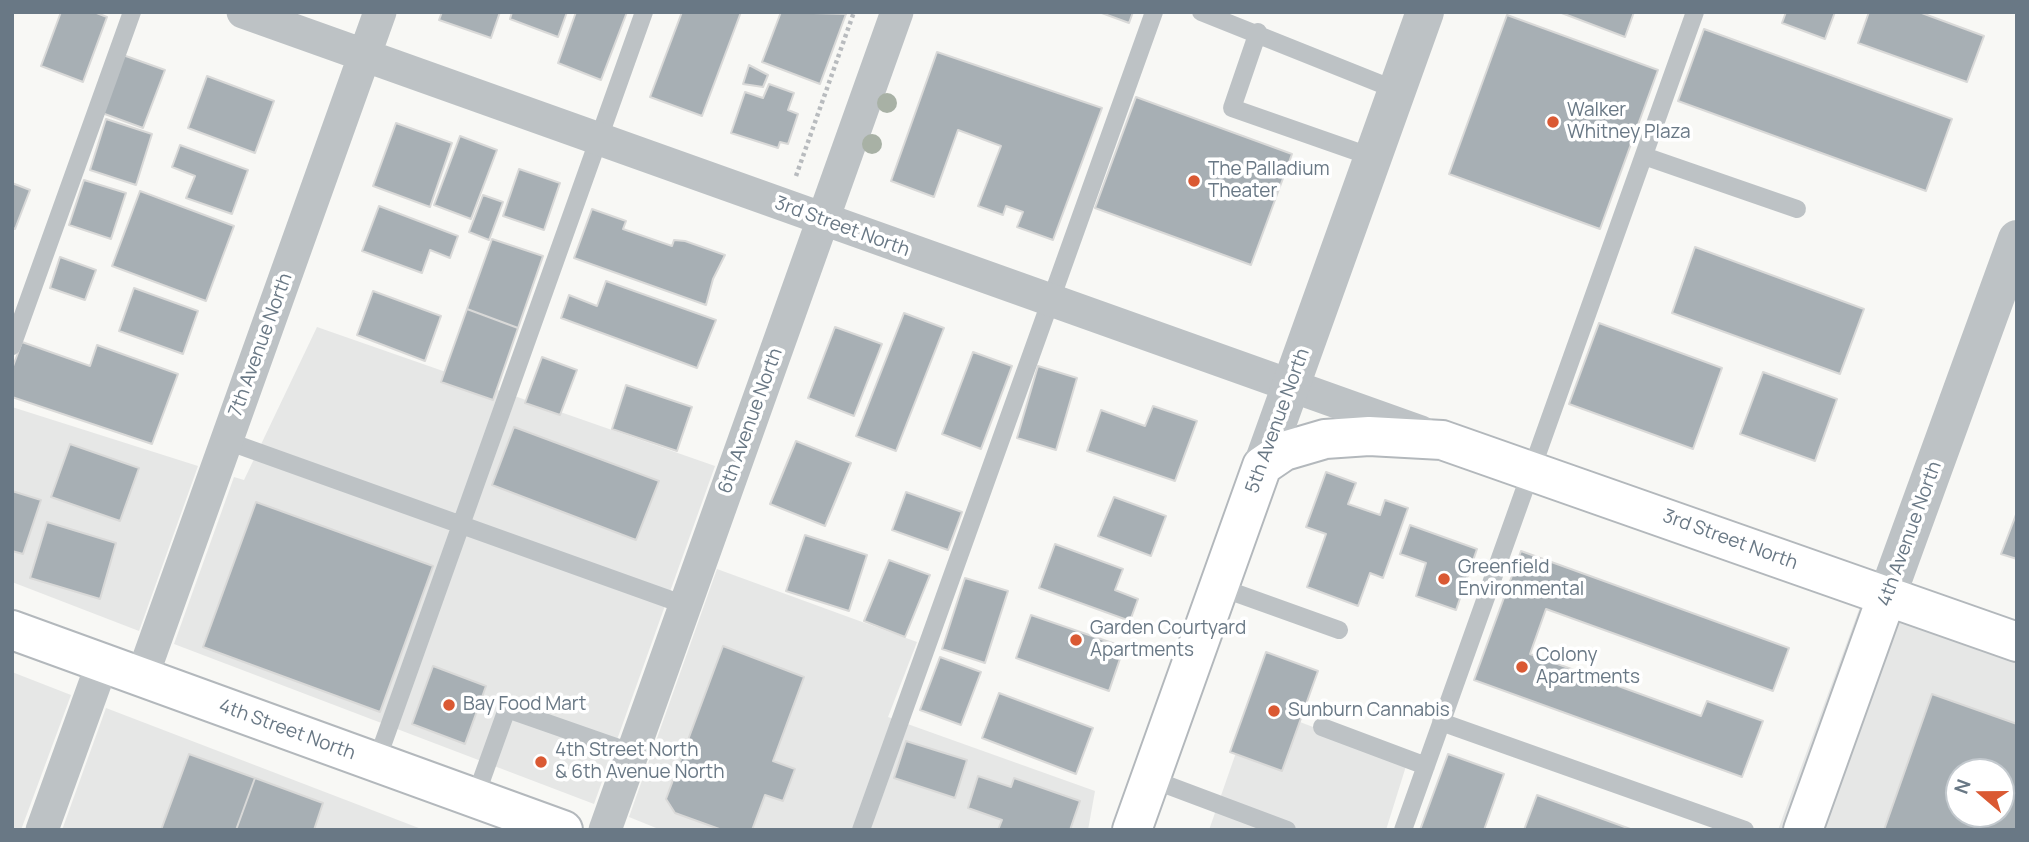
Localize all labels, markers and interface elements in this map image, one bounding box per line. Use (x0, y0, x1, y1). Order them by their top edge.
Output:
place label: Walker Whitney Plaza (1567, 100, 1691, 144)
marker: Walker Whitney Plaza (1545, 114, 1561, 130)
place label: The Palladium Theater (1208, 159, 1330, 203)
marker: The Palladium Theater (1186, 173, 1202, 189)
street label: 3rd Street North (771, 192, 913, 262)
street label: 7th Avenue North (224, 270, 298, 420)
street label: 6th Avenue North (714, 345, 788, 497)
street label: 5th Avenue North (1241, 345, 1315, 497)
street label: 4th Avenue North (1873, 458, 1947, 610)
street label: 3rd Street North (1659, 505, 1801, 575)
place label: Greenfield Environmental (1458, 557, 1584, 601)
marker: Greenfield Environmental (1436, 571, 1452, 587)
place label: Garden Courtyard Apartments (1090, 618, 1246, 662)
marker: Garden Courtyard Apartments (1068, 632, 1084, 648)
place label: Colony Apartments (1536, 645, 1640, 689)
marker: Colony Apartments (1514, 659, 1530, 675)
place label: Bay Food Mart (463, 694, 586, 716)
street label: 4th Street North (216, 695, 358, 765)
marker: Bay Food Mart (441, 697, 457, 713)
place label: Sunburn Cannabis (1288, 700, 1450, 722)
marker: Sunburn Cannabis (1266, 703, 1282, 719)
place label: 4th Street North & 6th Avenue North (555, 740, 724, 784)
marker: 4th Street North & 6th Avenue North (533, 754, 549, 770)
north arrow (1945, 758, 2015, 828)
text: N (1948, 776, 1977, 797)

